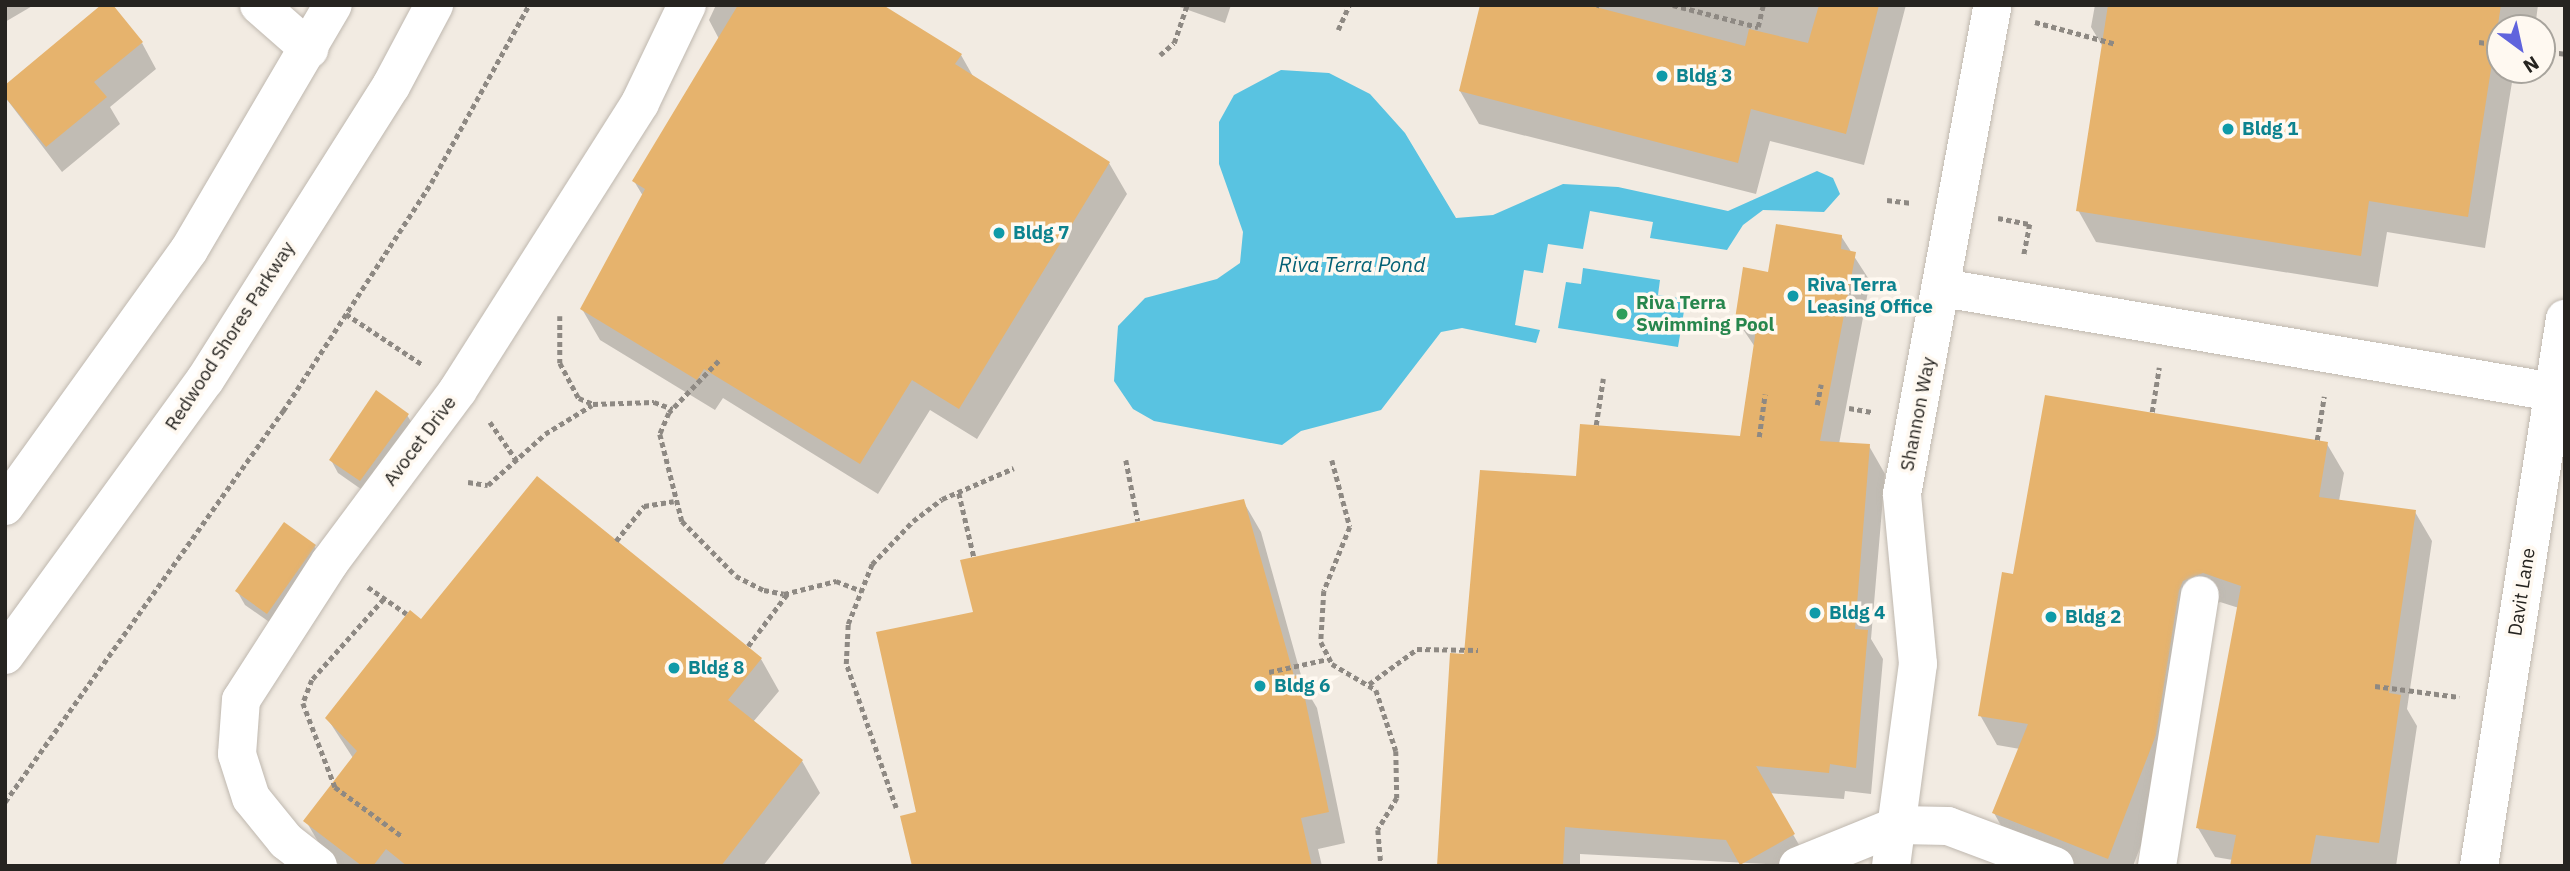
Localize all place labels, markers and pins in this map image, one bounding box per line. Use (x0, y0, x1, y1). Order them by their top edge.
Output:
place label: Bldg 3 (1676, 65, 1732, 87)
marker: Bldg 3 (1654, 68, 1670, 84)
place label: Bldg 1 (2242, 118, 2298, 140)
marker: Bldg 1 (2220, 121, 2236, 137)
place label: Bldg 7 (1013, 222, 1069, 244)
marker: Bldg 7 (991, 225, 1007, 241)
place label: Riva Terra Leasing Office (1807, 274, 1933, 318)
marker: Riva Terra Leasing Office (1785, 288, 1801, 304)
place label: Riva Terra Swimming Pool (1636, 292, 1774, 336)
marker: Riva Terra Swimming Pool (1614, 306, 1630, 322)
place label: Bldg 4 (1829, 602, 1885, 624)
marker: Bldg 4 (1807, 605, 1823, 621)
place label: Bldg 2 (2065, 606, 2121, 628)
marker: Bldg 2 (2043, 609, 2059, 625)
place label: Bldg 8 (688, 657, 744, 679)
marker: Bldg 8 (666, 660, 682, 676)
place label: Bldg 6 (1274, 675, 1330, 697)
marker: Bldg 6 (1252, 678, 1268, 694)

